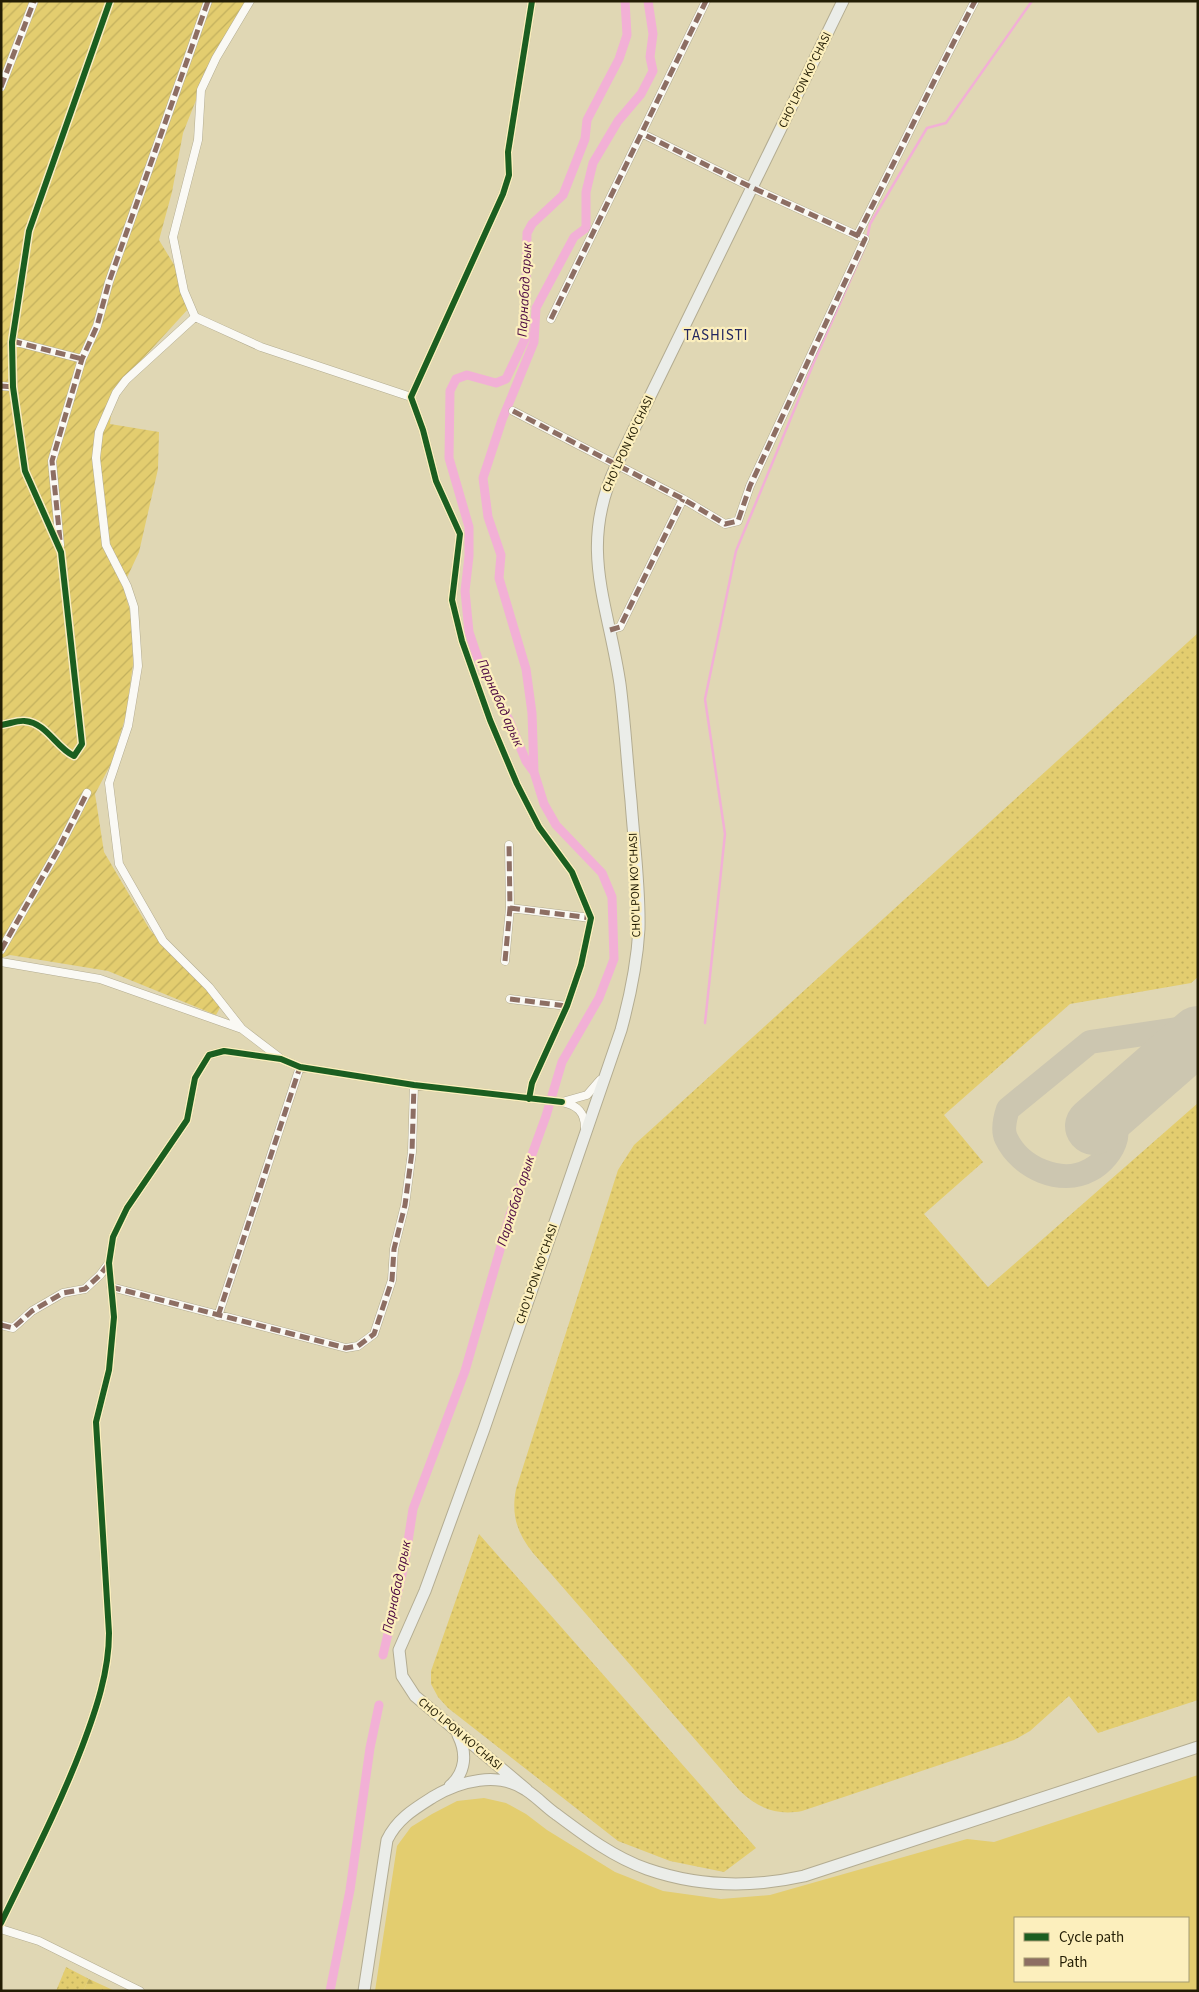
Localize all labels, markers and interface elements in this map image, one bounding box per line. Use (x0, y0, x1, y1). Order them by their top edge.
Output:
street label: CHO'LPON KO'CHASI (774, 29, 836, 131)
water label: Парнабад арык (513, 242, 537, 338)
district label: TASHISTI (683, 325, 749, 346)
street label: CHO'LPON KO'CHASI (598, 393, 658, 495)
water label: Парнабад арык (472, 656, 528, 750)
street label: CHO'LPON KO'CHASI (625, 832, 645, 938)
water label: Парнабад арык (492, 1153, 540, 1249)
street label: CHO'LPON KO'CHASI (512, 1222, 562, 1326)
water label: Парнабад арык (377, 1538, 417, 1635)
street label: CHO'LPON KO'CHASI (414, 1694, 506, 1774)
legend (1014, 1917, 1189, 1982)
text: Cycle path (1059, 1927, 1124, 1948)
text: Path (1059, 1952, 1087, 1973)

